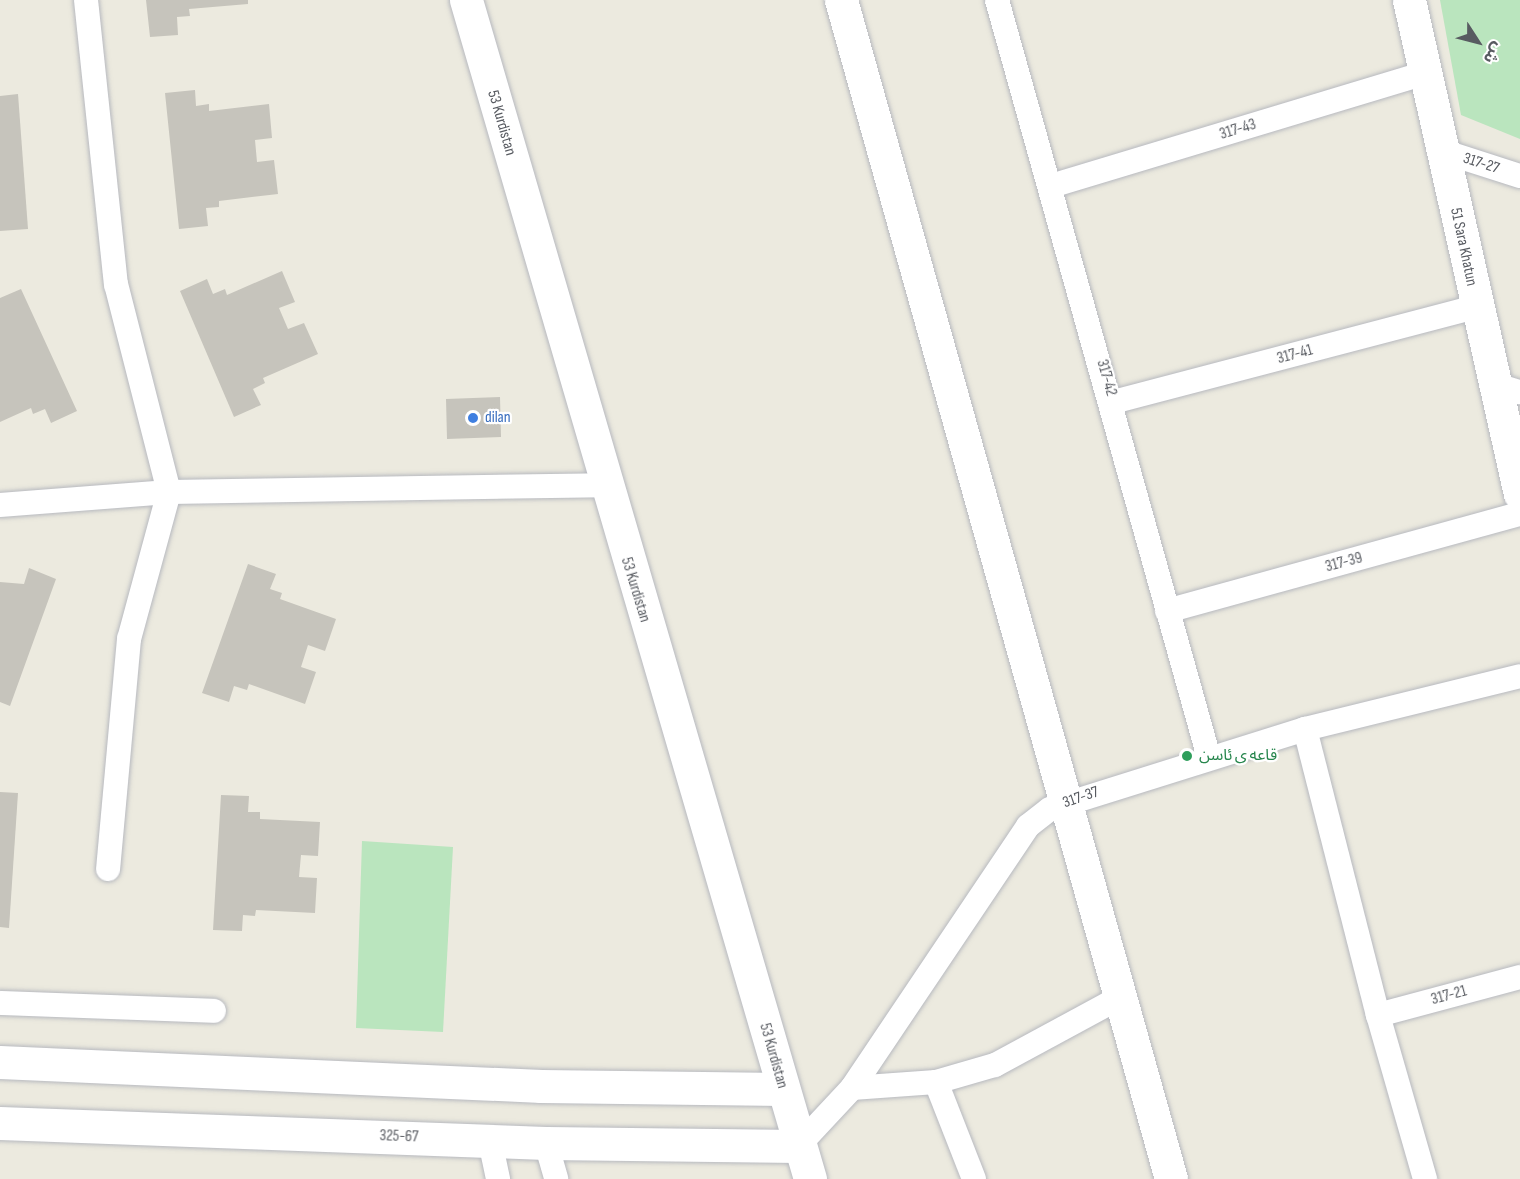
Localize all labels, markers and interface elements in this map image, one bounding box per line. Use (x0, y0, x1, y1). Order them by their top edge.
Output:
north arrow (1448, 12, 1508, 72)
text: ش (1479, 38, 1507, 67)
street label: 53 Kurdistan (483, 88, 519, 158)
street label: 317-43 (1217, 115, 1259, 145)
street label: 317-27 (1461, 149, 1501, 179)
street label: 51 Sara Khatun (1445, 206, 1481, 288)
street label: 317-41 (1275, 341, 1315, 369)
street label: 317-42 (1092, 358, 1120, 398)
place label: dilan (485, 408, 511, 428)
marker: dilan (466, 411, 480, 425)
street label: 317-39 (1323, 549, 1365, 577)
street label: 53 Kurdistan (616, 555, 654, 625)
place label: قاعه ى ئاسن (1199, 746, 1277, 766)
marker: قاعه ى ئاسن (1180, 749, 1194, 763)
street label: 317-37 (1060, 783, 1102, 813)
street label: 317-21 (1429, 982, 1469, 1010)
street label: 53 Kurdistan (755, 1021, 791, 1091)
street label: 325-67 (379, 1127, 419, 1147)

